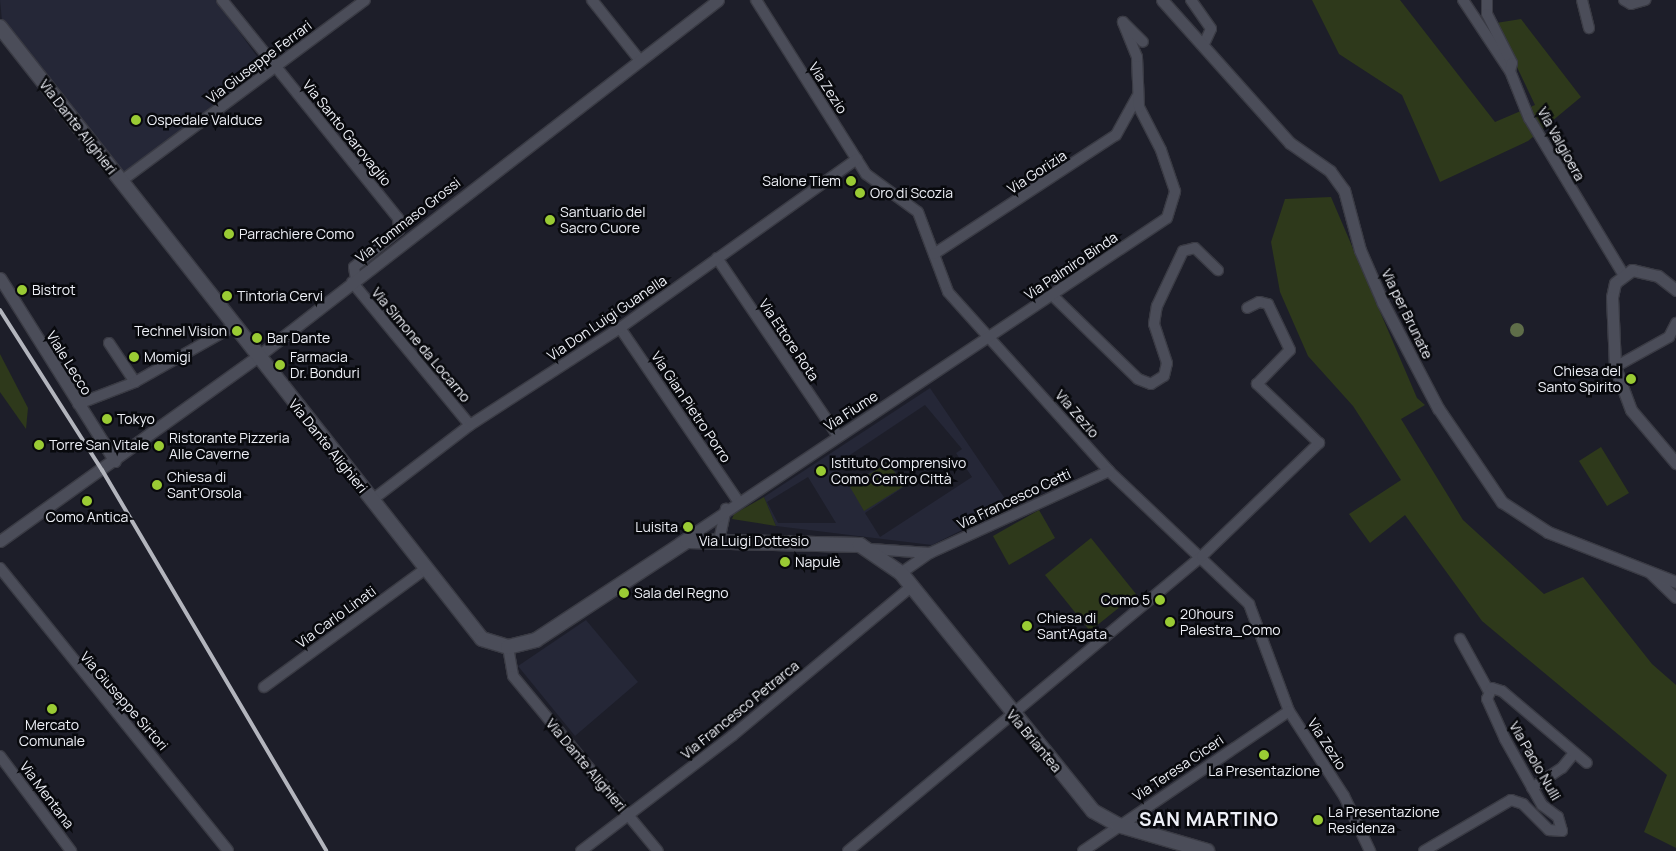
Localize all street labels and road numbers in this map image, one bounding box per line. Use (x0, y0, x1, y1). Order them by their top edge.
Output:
street label: Via Giuseppe Ferrari (203, 17, 315, 107)
street label: Via Zezio (805, 59, 851, 117)
street label: Via Dante Alighieri (36, 76, 120, 178)
street label: Via Santo Garovaglio (299, 77, 395, 189)
street label: Via Valgioera (1534, 104, 1588, 184)
street label: Via Gorizia (1004, 147, 1070, 197)
street label: Via Tommaso Grossi (352, 174, 464, 266)
street label: Via Palmiro Binda (1021, 229, 1121, 303)
street label: Via per Brunate (1378, 266, 1436, 362)
street label: Via Don Luigi Guanella (544, 272, 670, 364)
street label: Via Simone da Locarno (368, 284, 474, 406)
street label: Via Ettore Rota (755, 296, 823, 384)
street label: Viale Lecco (43, 328, 95, 398)
street label: Via Gian Pietro Porro (648, 348, 734, 466)
street label: Via Fiume (821, 387, 881, 435)
street label: Via Zezio (1052, 387, 1102, 441)
street label: Via Dante Alighieri (285, 396, 371, 496)
street label: Via Francesco Cetti (955, 465, 1073, 533)
street label: Via Luigi Dottesio (699, 533, 809, 549)
street label: Via Carlo Linati (293, 582, 379, 652)
street label: Via Giuseppe Sirtori (77, 648, 171, 754)
street label: Via Francesco Petrarca (678, 657, 802, 763)
street label: Via Briantea (1003, 706, 1065, 776)
street label: Via Dante Alighieri (542, 715, 630, 815)
street label: Via Zezio (1304, 715, 1350, 773)
street label: Via Paolo Nulli (1506, 719, 1564, 803)
street label: Via Teresa Ciceri (1129, 731, 1227, 805)
street label: Via Mentana (16, 758, 78, 832)

